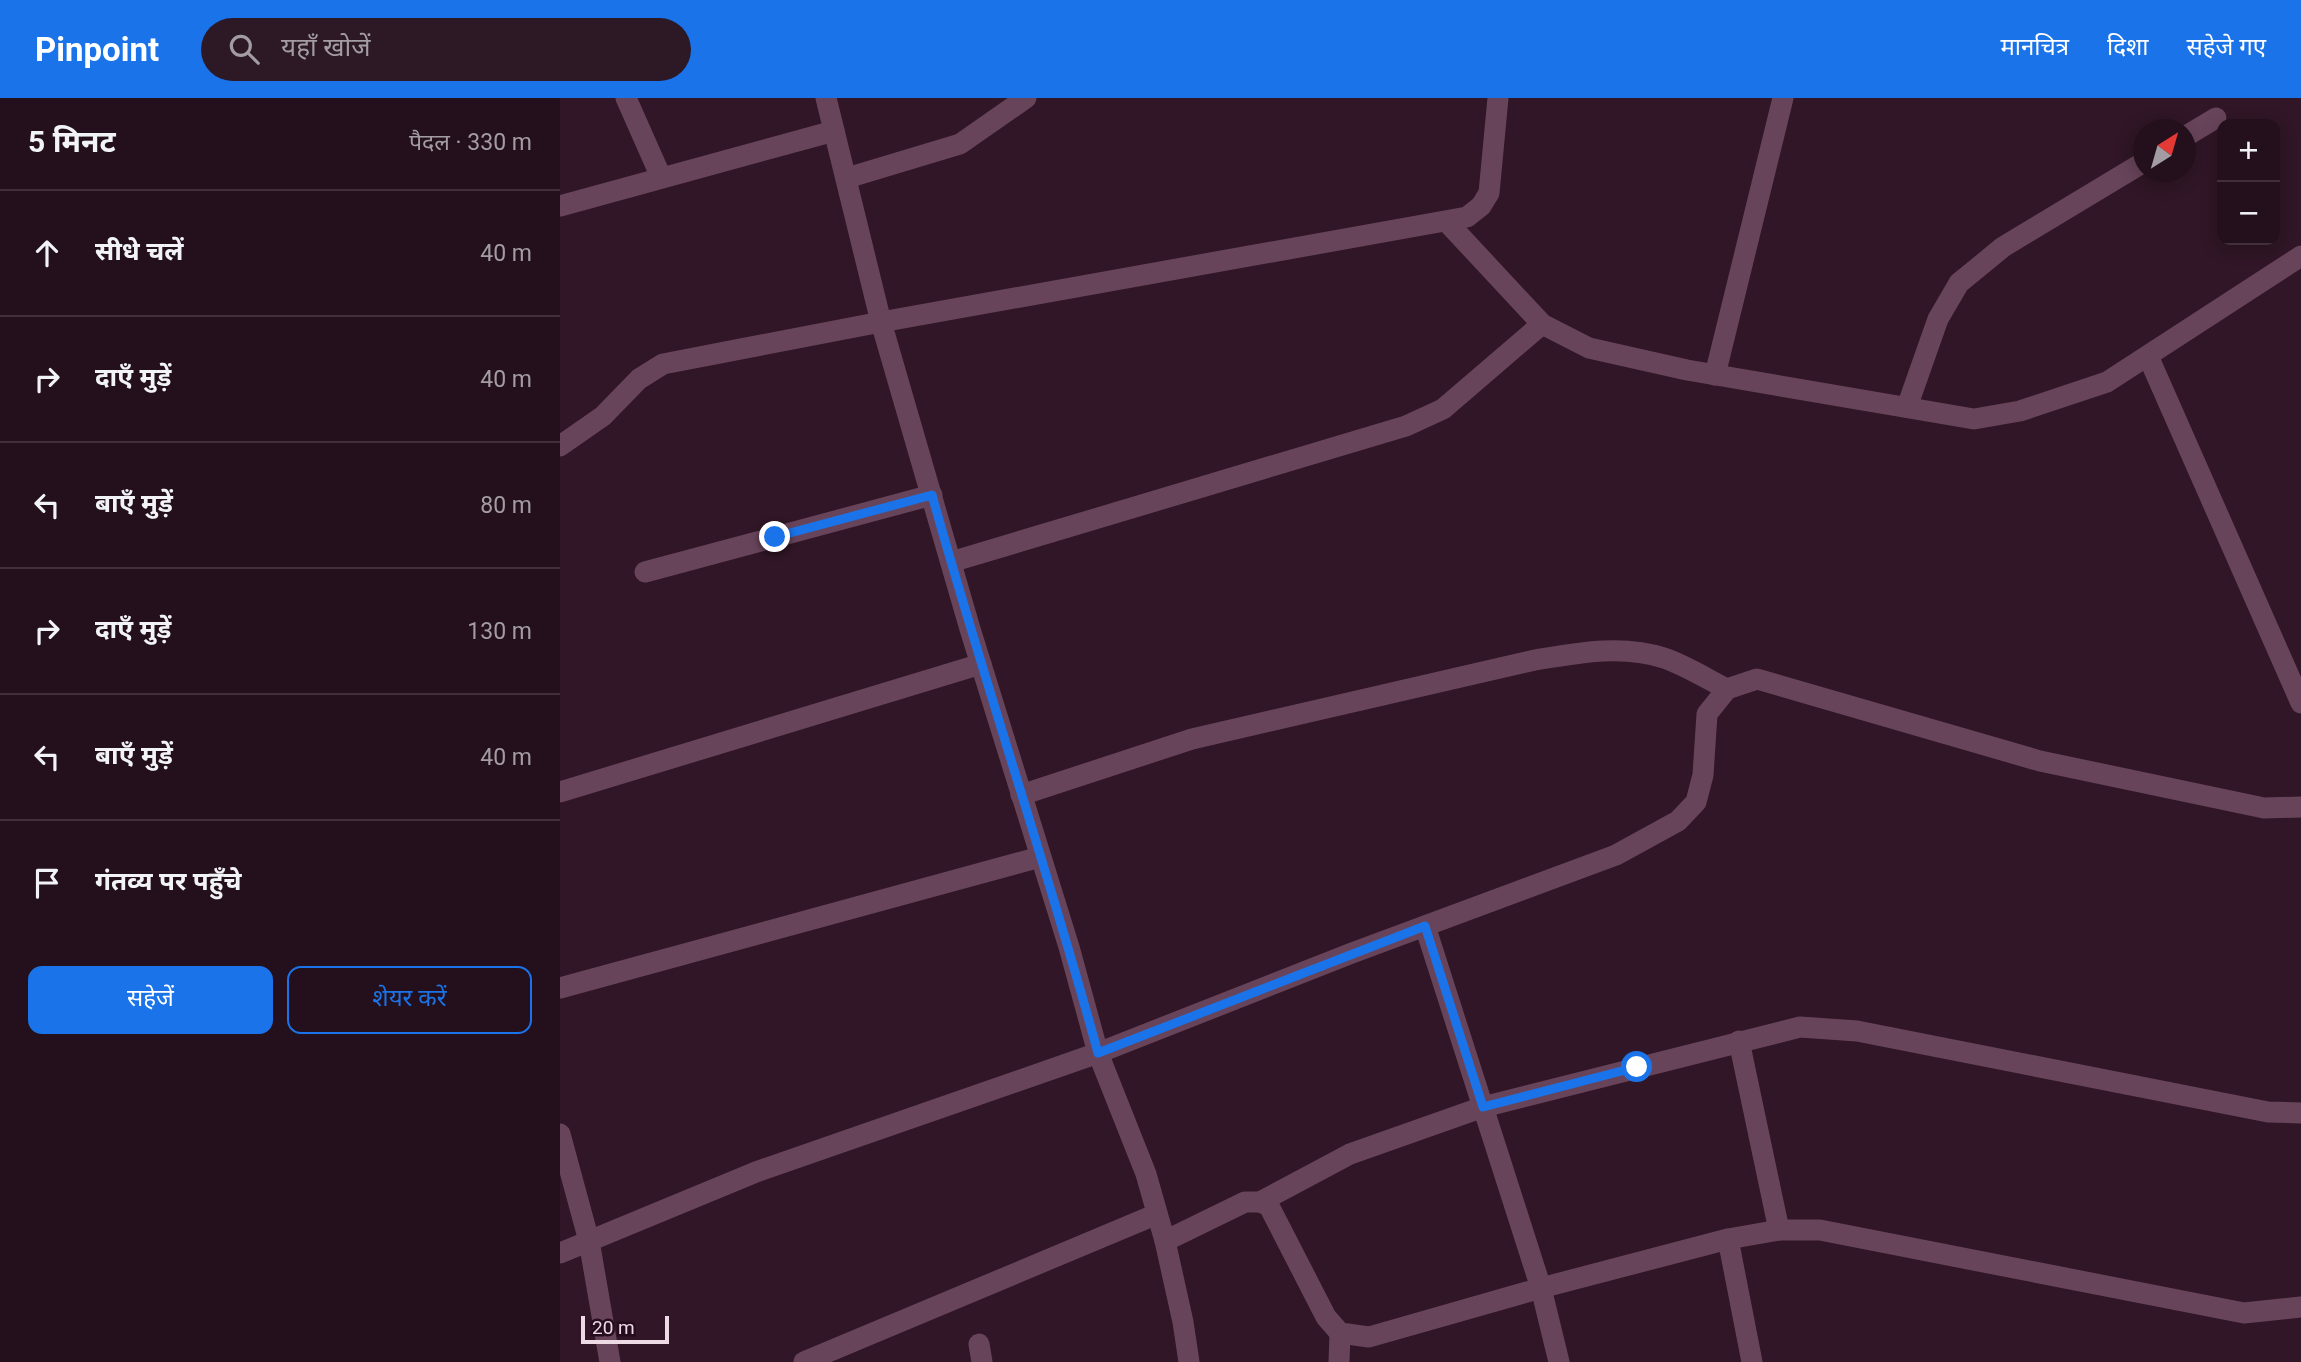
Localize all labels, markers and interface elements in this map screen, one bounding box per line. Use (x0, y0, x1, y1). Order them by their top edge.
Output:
search box (201, 18, 691, 81)
text: Pinpoint (35, 30, 159, 69)
icon: search (225, 30, 263, 68)
text: यहाँ खोजें (281, 32, 370, 62)
text: मानचित्र (2000, 33, 2069, 61)
text: दिशा (2107, 33, 2148, 61)
text: सहेजे गए (2186, 33, 2266, 61)
north arrow (2133, 119, 2196, 182)
map controls (2217, 119, 2280, 245)
button: + (2217, 119, 2280, 182)
text: 5 मिनट (28, 124, 116, 159)
text: पैदल · 330 m (409, 129, 532, 156)
button: − (2217, 182, 2280, 245)
icon: ahead (28, 234, 66, 272)
text: सीधे चलें (95, 236, 183, 266)
text: 40 m (480, 240, 532, 267)
icon: right (28, 360, 66, 398)
text: दाएँ मुड़ें (95, 362, 171, 392)
text: 40 m (480, 366, 532, 393)
icon: left (28, 486, 66, 524)
text: बाएँ मुड़ें (95, 488, 173, 518)
text: 80 m (480, 492, 532, 519)
route end (759, 521, 790, 552)
icon: right (28, 612, 66, 650)
text: दाएँ मुड़ें (95, 614, 171, 644)
text: 130 m (467, 618, 532, 645)
icon: left (28, 738, 66, 776)
text: बाएँ मुड़ें (95, 740, 173, 770)
text: 40 m (480, 744, 532, 771)
icon: arrive (28, 864, 66, 902)
text: गंतव्य पर पहुँचे (95, 866, 242, 896)
button: सहेजें (28, 966, 273, 1034)
button: शेयर करें (287, 966, 532, 1034)
route start (1621, 1051, 1652, 1082)
scale bar (581, 1313, 668, 1345)
text: 20 m (592, 1316, 635, 1339)

